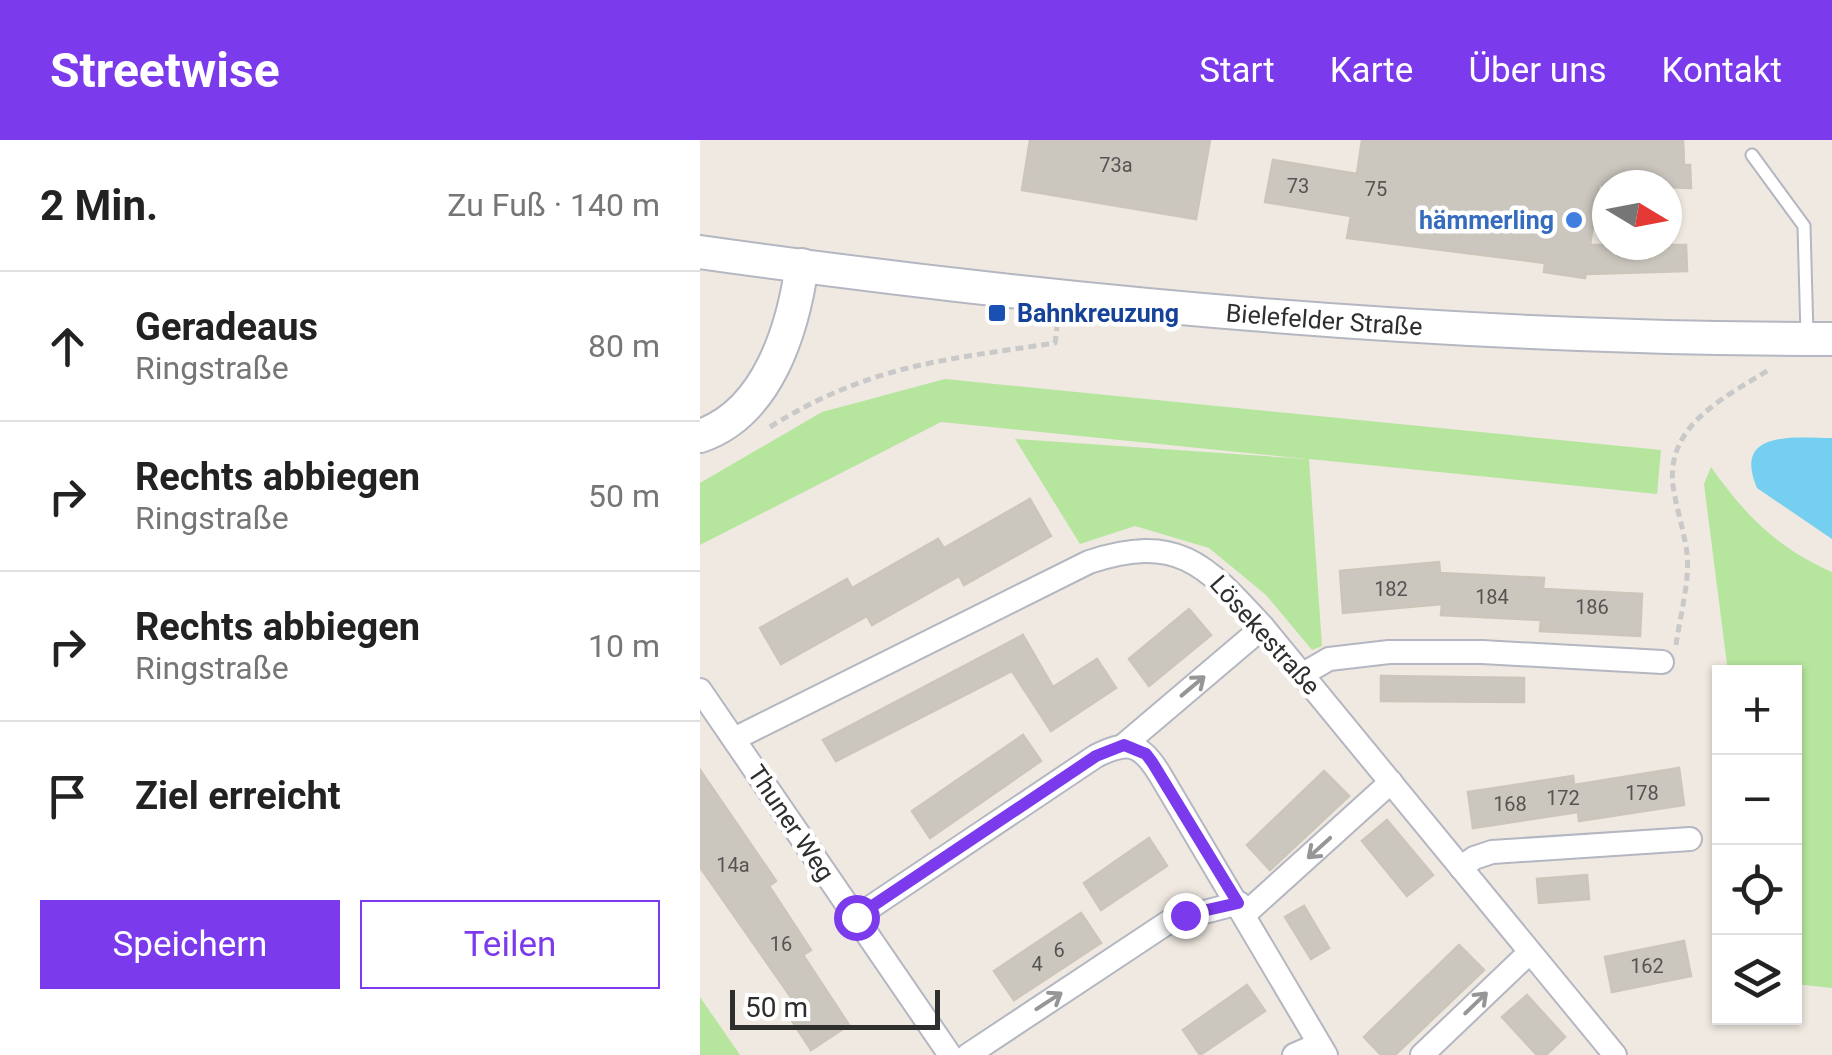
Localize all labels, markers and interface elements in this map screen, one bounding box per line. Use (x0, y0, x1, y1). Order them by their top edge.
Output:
text: Streetwise (50, 42, 280, 99)
text: Start (1199, 50, 1275, 91)
text: Karte (1330, 50, 1413, 91)
text: Über uns (1468, 50, 1607, 91)
text: Kontakt (1662, 50, 1782, 91)
house number: 73a (1099, 153, 1133, 177)
north arrow (1592, 170, 1682, 260)
house number: 73 (1287, 174, 1309, 198)
house number: 75 (1365, 177, 1387, 201)
text: 2 Min. (40, 181, 158, 230)
text: Zu Fuß · 140 m (447, 186, 660, 224)
place label: hämmerling (1419, 206, 1554, 235)
marker: hämmerling (1563, 209, 1585, 231)
street label: Bielefelder Straße (1225, 298, 1423, 341)
place label: Bahnkreuzung (1017, 299, 1179, 328)
marker: Bahnkreuzung (986, 302, 1008, 324)
text: Geradeaus (135, 305, 318, 349)
icon: ahead (40, 319, 95, 374)
text: 80 m (588, 327, 660, 365)
text: Ringstraße (135, 349, 289, 387)
text: Rechts abbiegen (135, 455, 420, 499)
icon: right (40, 469, 95, 524)
text: 50 m (588, 477, 660, 515)
text: Ringstraße (135, 499, 289, 537)
street label: Lösekestraße (1204, 569, 1326, 701)
house number: 182 (1374, 577, 1408, 601)
house number: 184 (1475, 585, 1509, 609)
house number: 186 (1575, 595, 1609, 619)
text: Rechts abbiegen (135, 605, 420, 649)
icon: right (40, 619, 95, 674)
text: 10 m (588, 627, 660, 665)
text: Ringstraße (135, 649, 289, 687)
map controls (1712, 665, 1802, 1025)
button: + (1712, 665, 1802, 755)
one-way arrow (1180, 676, 1206, 698)
button: − (1712, 755, 1802, 845)
street label: Thuner Weg (742, 760, 840, 886)
icon: arrive (40, 769, 95, 824)
text: Ziel erreicht (135, 774, 341, 818)
house number: 178 (1625, 781, 1659, 805)
house number: 172 (1546, 786, 1580, 810)
house number: 168 (1493, 792, 1527, 816)
one-way arrow (1307, 836, 1332, 859)
button: locate (1712, 845, 1802, 935)
house number: 14a (716, 853, 750, 877)
route end (1163, 893, 1209, 939)
route start (834, 895, 880, 941)
button: Speichern (40, 900, 340, 989)
button: Teilen (360, 900, 660, 989)
house number: 16 (770, 932, 792, 956)
button: layers (1712, 935, 1802, 1025)
house number: 6 (1053, 938, 1065, 962)
house number: 4 (1031, 952, 1043, 976)
house number: 162 (1630, 954, 1664, 978)
scale bar (730, 985, 940, 1030)
text: 50 m (745, 991, 808, 1024)
one-way arrow (1035, 991, 1063, 1012)
one-way arrow (1463, 992, 1488, 1015)

